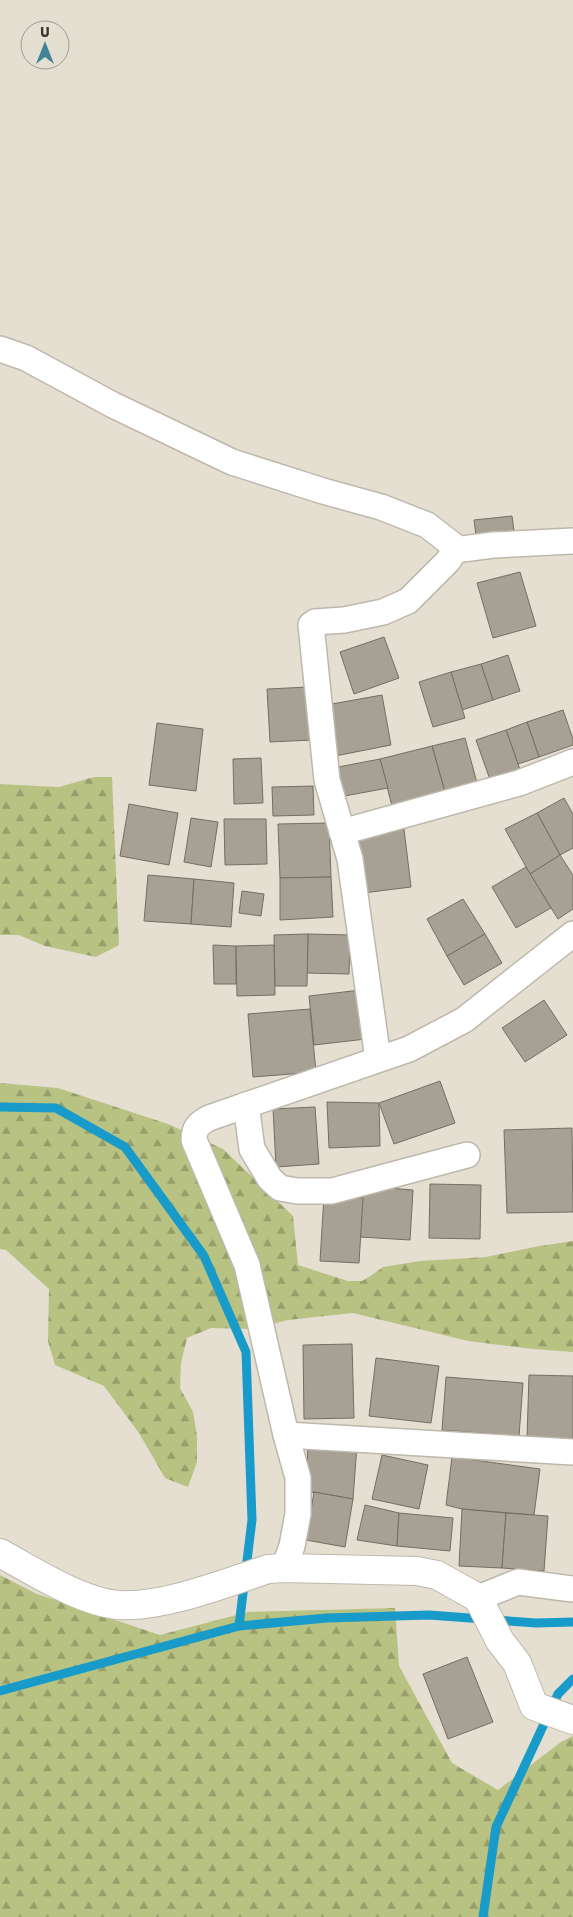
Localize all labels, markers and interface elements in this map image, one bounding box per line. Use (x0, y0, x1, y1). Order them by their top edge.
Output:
north arrow (20, 20, 70, 70)
text: U (40, 22, 50, 42)

